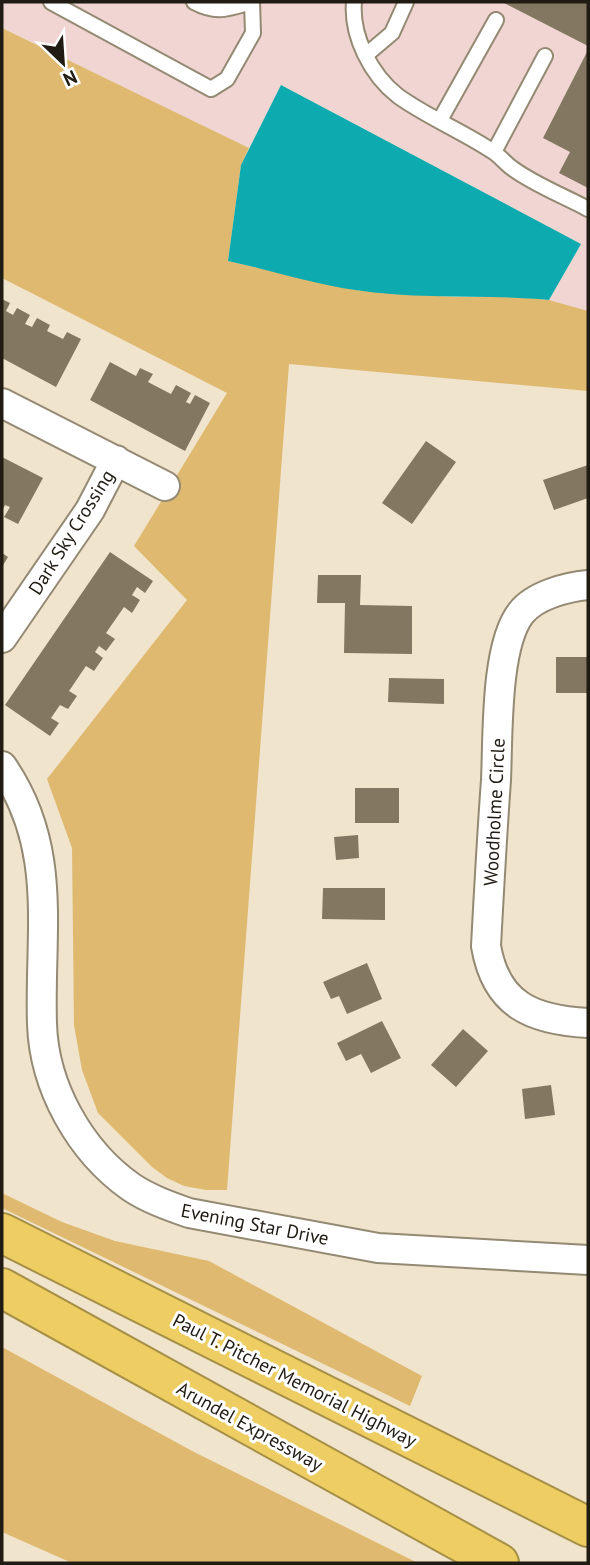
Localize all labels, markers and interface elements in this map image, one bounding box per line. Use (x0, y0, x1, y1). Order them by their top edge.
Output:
north arrow (28, 28, 98, 98)
text: N (59, 65, 81, 92)
street label: Dark Sky Crossing (23, 465, 119, 599)
street label: Woodholme Circle (478, 737, 510, 887)
street label: Evening Star Drive (179, 1198, 331, 1250)
street label: Paul T. Pitcher Memorial Highway (169, 1308, 421, 1452)
street label: Arundel Expressway (173, 1376, 327, 1476)

